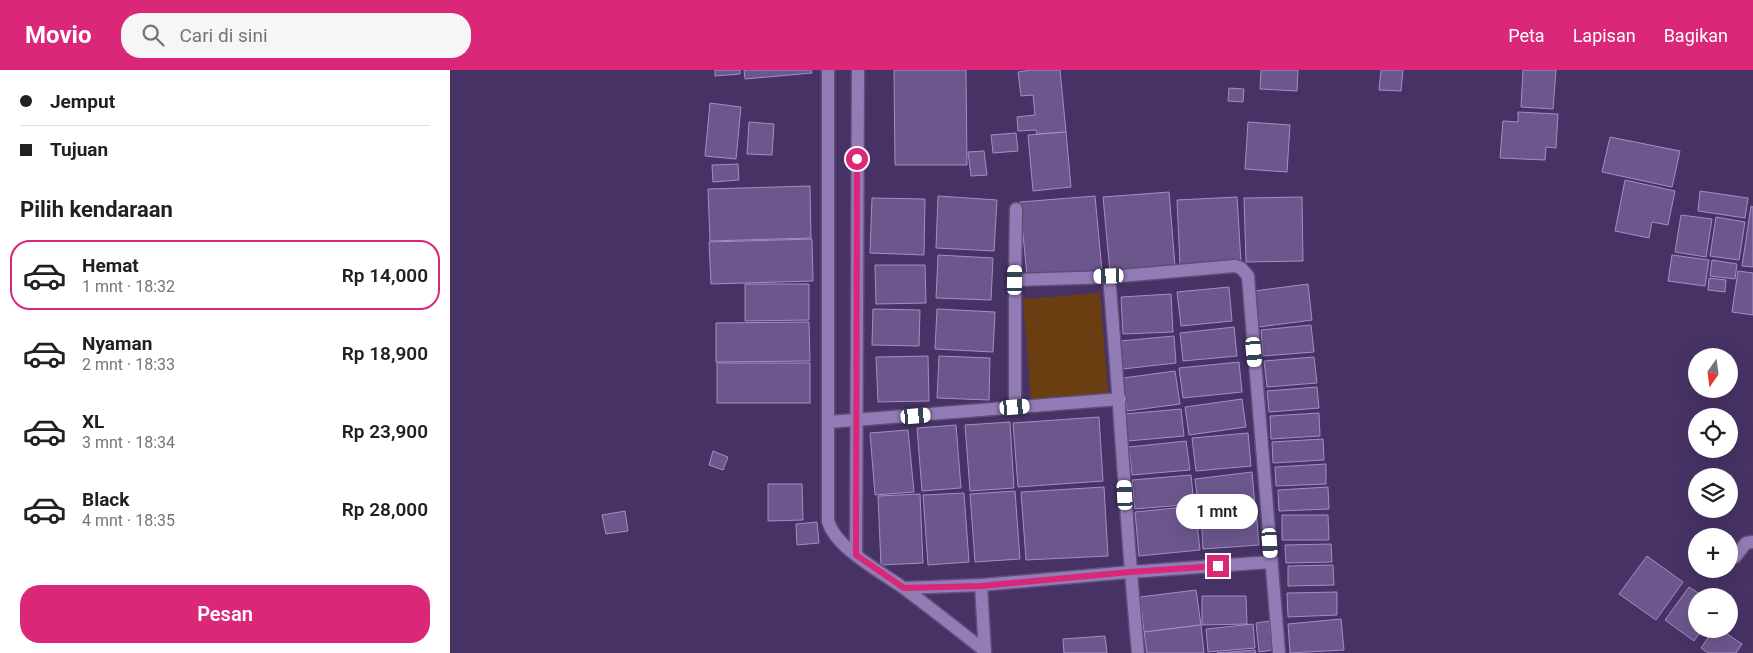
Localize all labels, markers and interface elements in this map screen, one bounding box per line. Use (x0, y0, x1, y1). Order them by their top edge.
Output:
search box (121, 13, 471, 58)
text: Movio (25, 21, 91, 49)
icon: search (139, 21, 167, 49)
text: Cari di sini (179, 24, 268, 47)
text: Peta (1508, 25, 1545, 46)
text: Lapisan (1573, 25, 1636, 46)
text: Bagikan (1664, 25, 1728, 46)
text: Jemput (50, 90, 115, 113)
text: Tujuan (50, 138, 108, 161)
route start (846, 148, 868, 170)
text: Pilih kendaraan (20, 197, 173, 222)
icon: car (22, 253, 67, 298)
text: Hemat (82, 254, 139, 277)
text: Rp 14,000 (342, 264, 428, 287)
car (1007, 265, 1022, 295)
car (1093, 268, 1124, 284)
text: 1 mnt · 18:32 (82, 277, 175, 296)
icon: car (22, 331, 67, 376)
text: Nyaman (82, 332, 152, 355)
car (1245, 336, 1262, 368)
text: Rp 18,900 (342, 342, 428, 365)
north arrow (1688, 348, 1738, 398)
map controls (1688, 348, 1738, 638)
text: 2 mnt · 18:33 (82, 355, 175, 374)
car (999, 398, 1030, 416)
car (900, 407, 931, 425)
button: locate (1688, 408, 1738, 458)
icon: car (22, 409, 67, 454)
text: XL (82, 410, 104, 433)
text: Rp 23,900 (342, 420, 428, 443)
text: 3 mnt · 18:34 (82, 433, 175, 452)
button: layers (1688, 468, 1738, 518)
car (1116, 480, 1133, 510)
icon: car (22, 487, 67, 532)
text: Black (82, 488, 129, 511)
callout: 1 mnt (1177, 494, 1259, 528)
text: Rp 28,000 (342, 498, 428, 521)
text: 1 mnt (1196, 502, 1238, 521)
text: 4 mnt · 18:35 (82, 511, 175, 530)
car (1261, 528, 1278, 558)
button: + (1688, 528, 1738, 578)
route end (1207, 555, 1229, 577)
button: Pesan (20, 585, 430, 643)
button: − (1688, 588, 1738, 638)

